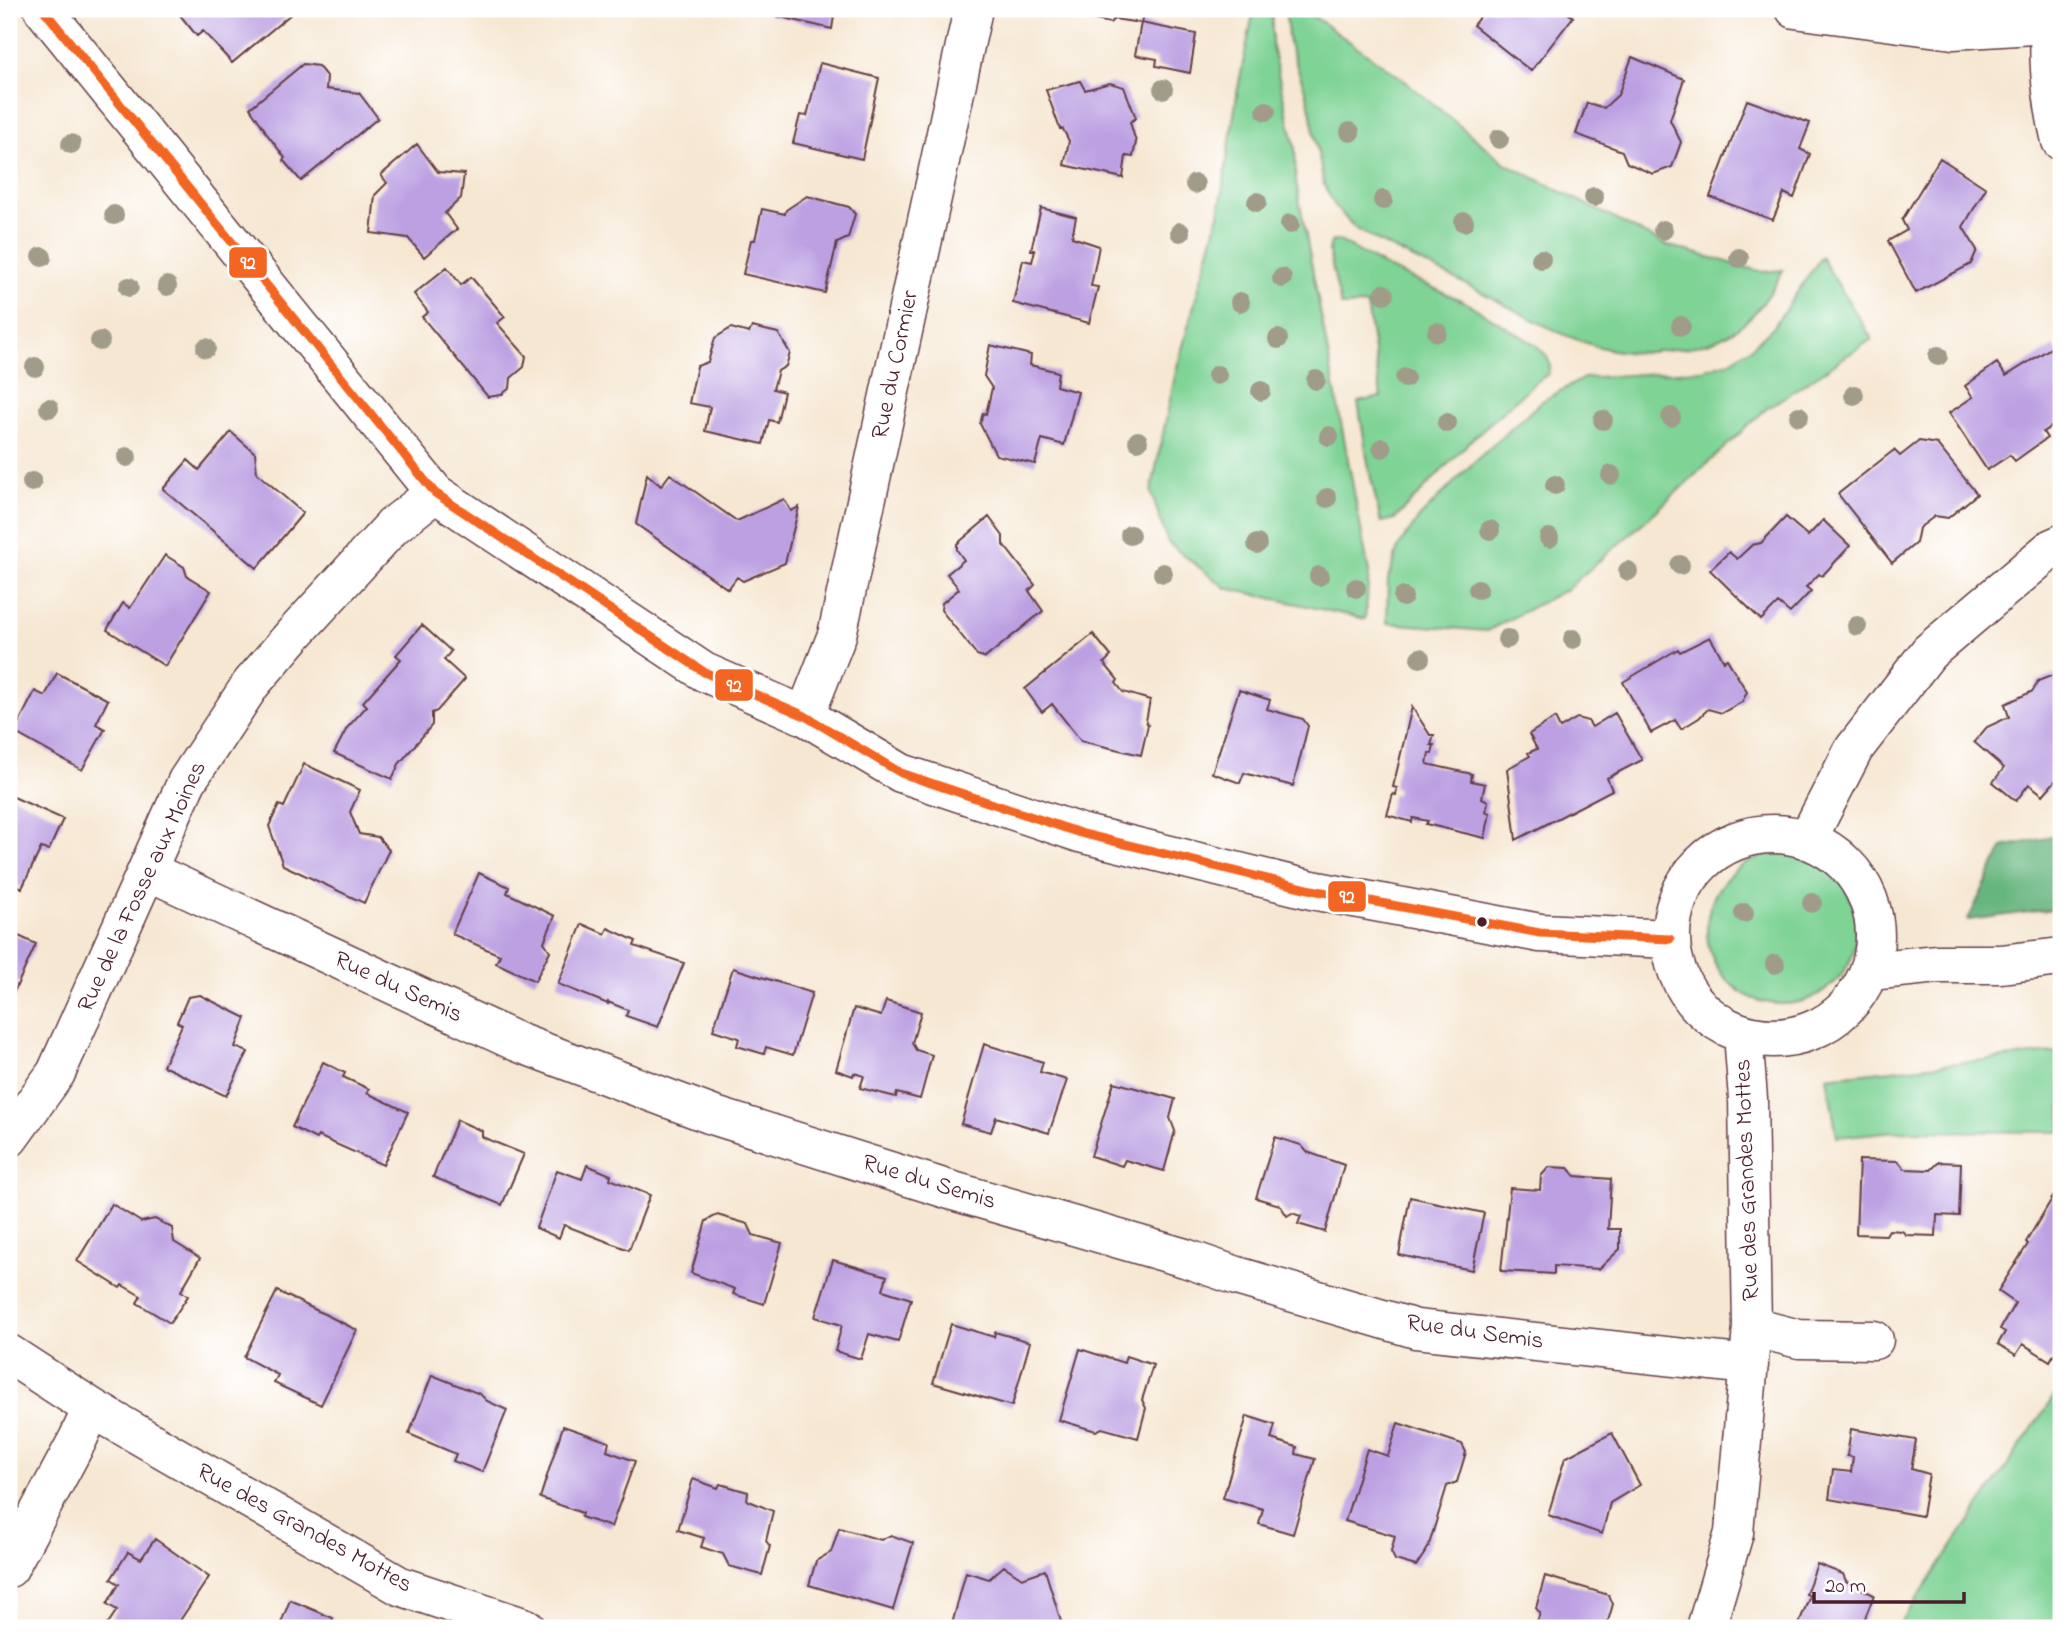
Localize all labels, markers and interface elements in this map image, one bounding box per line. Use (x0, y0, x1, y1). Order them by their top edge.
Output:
line badge: 92 (228, 246, 268, 279)
text: 92 (239, 251, 256, 278)
street label: Rue du Cormier (863, 287, 929, 443)
line badge: 92 (714, 668, 754, 702)
text: 92 (725, 674, 742, 701)
street label: Rue de la Fosse aux Moines (69, 756, 217, 1018)
line badge: 92 (1327, 880, 1367, 913)
text: 92 (1338, 885, 1355, 912)
unlabelled marker (1475, 915, 1489, 929)
street label: Rue du Semis (328, 943, 468, 1033)
street label: Rue des Grandes Mottes (1726, 1058, 1770, 1302)
street label: Rue du Semis (858, 1146, 1000, 1220)
street label: Rue du Semis (1404, 1306, 1546, 1360)
street label: Rue des Grandes Mottes (190, 1455, 418, 1603)
scale bar (1814, 1560, 1965, 1604)
text: 20 m (1825, 1572, 1866, 1602)

